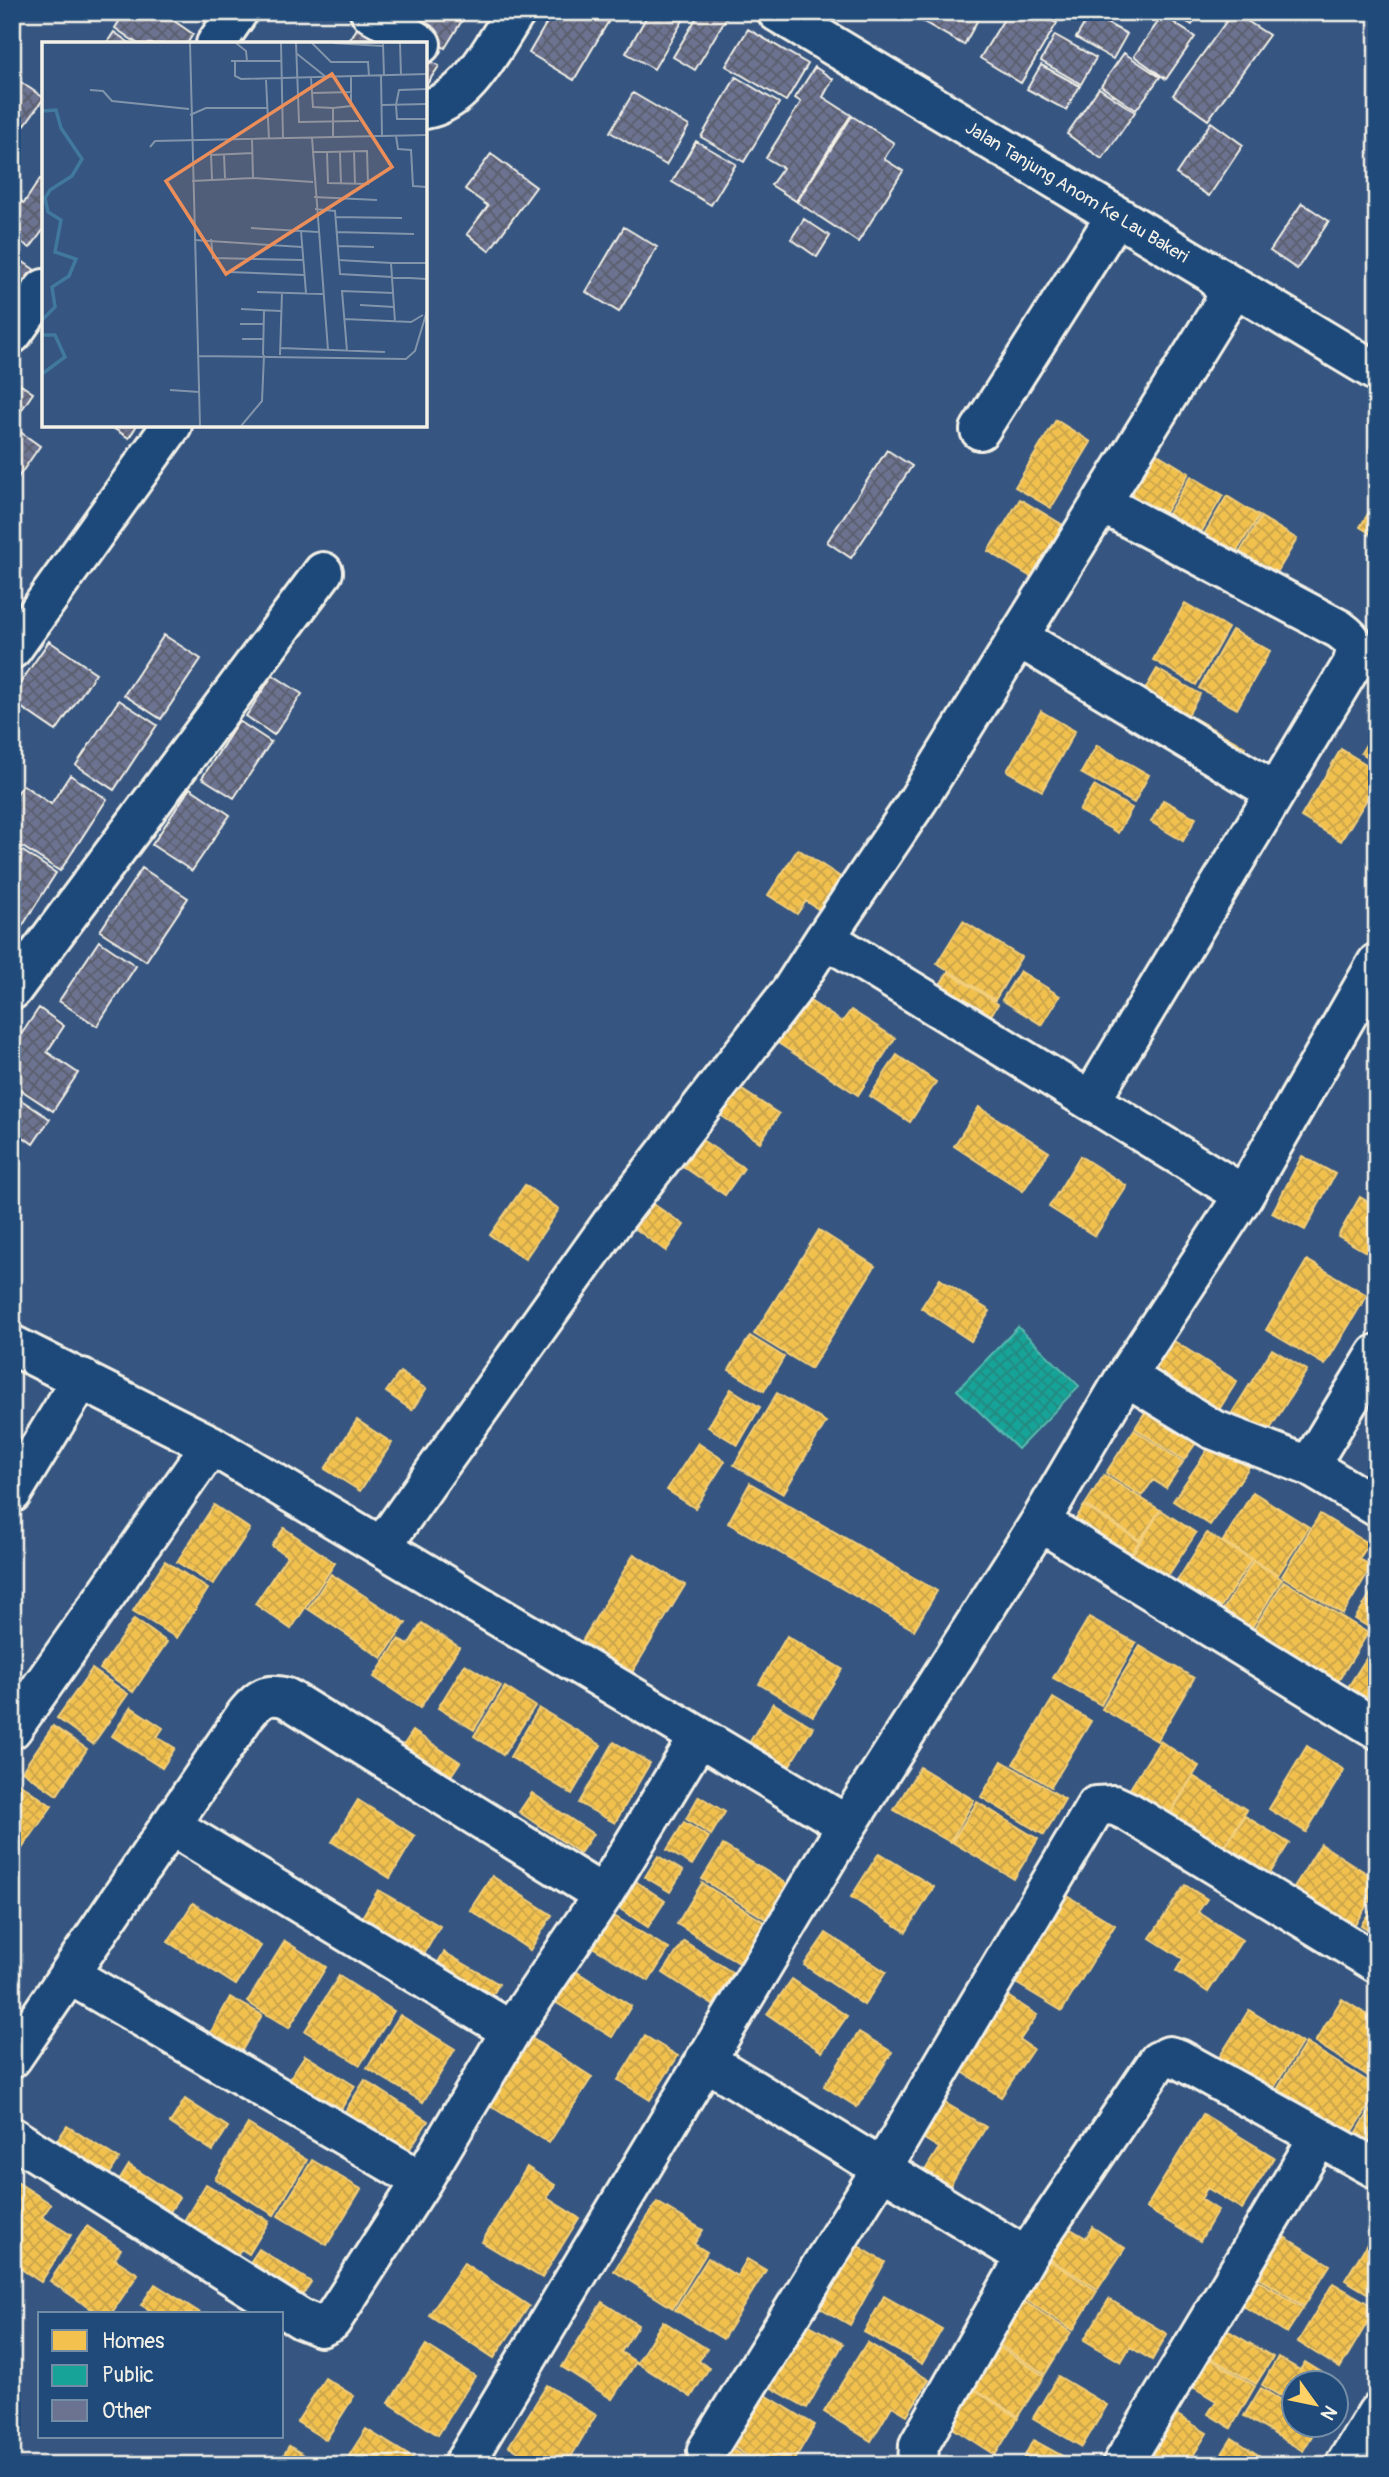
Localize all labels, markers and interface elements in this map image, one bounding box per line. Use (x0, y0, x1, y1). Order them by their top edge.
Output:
inset map (42, 42, 427, 427)
street label: Jalan Tanjung Anom Ke Lau Bakeri (961, 116, 1193, 268)
legend (38, 2312, 284, 2438)
text: Homes (102, 2328, 165, 2355)
text: Public (102, 2362, 154, 2389)
north arrow (1280, 2368, 1350, 2438)
text: Other (102, 2398, 152, 2425)
text: N (1315, 2401, 1342, 2425)

